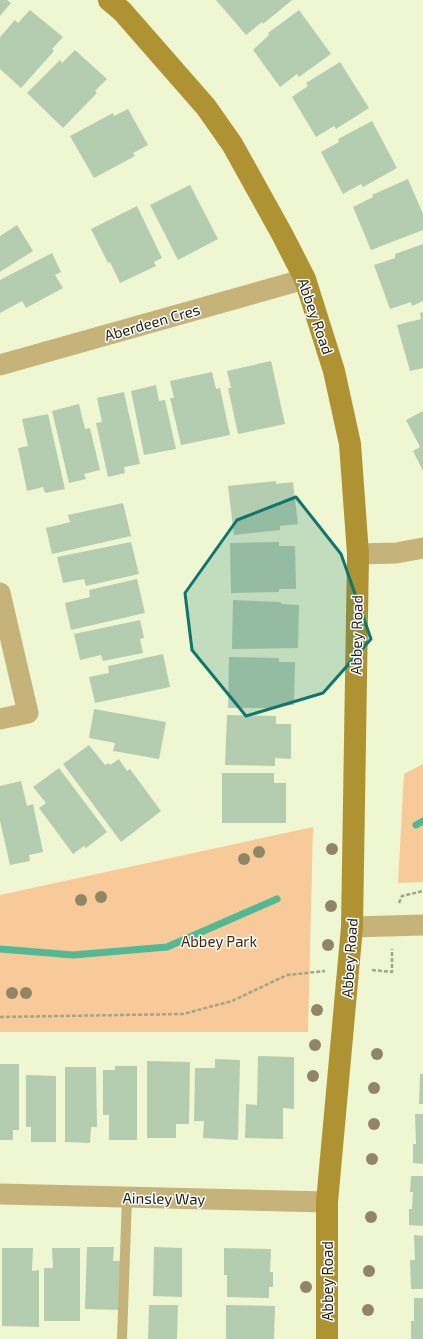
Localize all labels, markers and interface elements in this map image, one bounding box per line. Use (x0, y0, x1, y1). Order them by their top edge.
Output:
street label: Abbey Road (294, 275, 338, 357)
street label: Aberdeen Cres (102, 300, 202, 344)
street label: Abbey Road (346, 595, 366, 675)
street label: Abbey Road (337, 918, 361, 998)
park label: Abbey Park (181, 932, 257, 950)
street label: Ainsley Way (122, 1188, 206, 1208)
street label: Abbey Road (318, 1241, 336, 1321)

